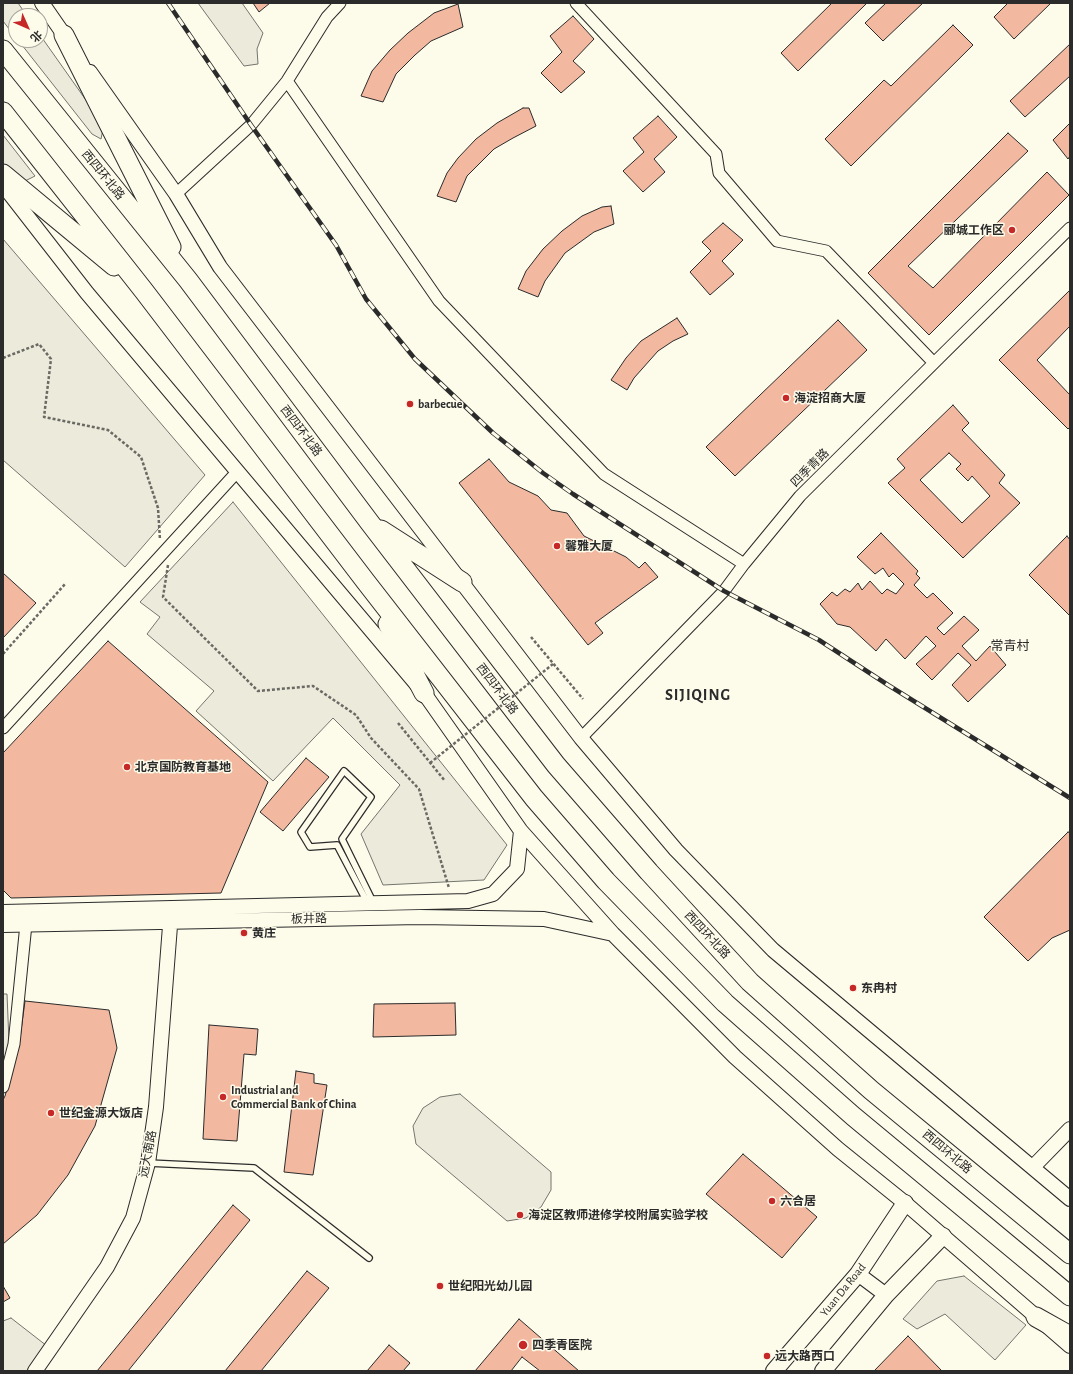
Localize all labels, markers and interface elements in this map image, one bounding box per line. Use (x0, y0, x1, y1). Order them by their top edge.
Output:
north arrow (8, 8, 48, 48)
text: 北 (28, 28, 44, 44)
street label: 西四环北路 (79, 147, 127, 203)
place label: 郦城工作区 (944, 223, 1004, 237)
marker: 郦城工作区 (1007, 225, 1017, 235)
place label: 海淀招商大厦 (794, 391, 866, 405)
marker: 海淀招商大厦 (781, 393, 791, 403)
place label: barbecue (418, 397, 463, 411)
marker: barbecue (405, 399, 415, 409)
street label: 西四环北路 (277, 403, 325, 459)
street label: 四季青路 (788, 446, 832, 490)
place label: 馨雅大厦 (565, 539, 613, 553)
marker: 馨雅大厦 (552, 541, 562, 551)
district label: 常青村 (991, 638, 1029, 654)
street label: 西四环北路 (473, 661, 521, 717)
district label: SIJIQING (665, 685, 731, 705)
place label: 北京国防教育基地 (135, 760, 231, 774)
marker: 北京国防教育基地 (122, 762, 132, 772)
street label: 西四环北路 (681, 908, 733, 962)
street label: 板井路 (291, 911, 327, 927)
place label: 黄庄 (252, 926, 276, 940)
marker: 黄庄 (239, 928, 249, 938)
place label: 东冉村 (861, 981, 897, 995)
marker: 东冉村 (848, 983, 858, 993)
place label: Industrial and Commercial Bank of China (231, 1083, 357, 1111)
marker: Industrial and Commercial Bank of China (218, 1092, 228, 1102)
place label: 世纪金源大饭店 (59, 1106, 143, 1120)
marker: 世纪金源大饭店 (46, 1108, 56, 1118)
street label: 西四环北路 (919, 1127, 975, 1177)
street label: 远大南路 (136, 1129, 160, 1179)
place label: 六合居 (780, 1194, 816, 1208)
marker: 六合居 (767, 1196, 777, 1206)
place label: 海淀区教师进修学校附属实验学校 (528, 1208, 708, 1222)
marker: 海淀区教师进修学校附属实验学校 (515, 1210, 525, 1220)
street label: Yuan Da Road (817, 1260, 869, 1320)
place label: 世纪阳光幼儿园 (448, 1279, 532, 1293)
marker: 世纪阳光幼儿园 (435, 1281, 445, 1291)
place label: 四季青医院 (532, 1338, 592, 1352)
marker: 四季青医院 (517, 1339, 529, 1351)
place label: 远大路西口 (775, 1349, 835, 1363)
marker: 远大路西口 (762, 1351, 772, 1361)

